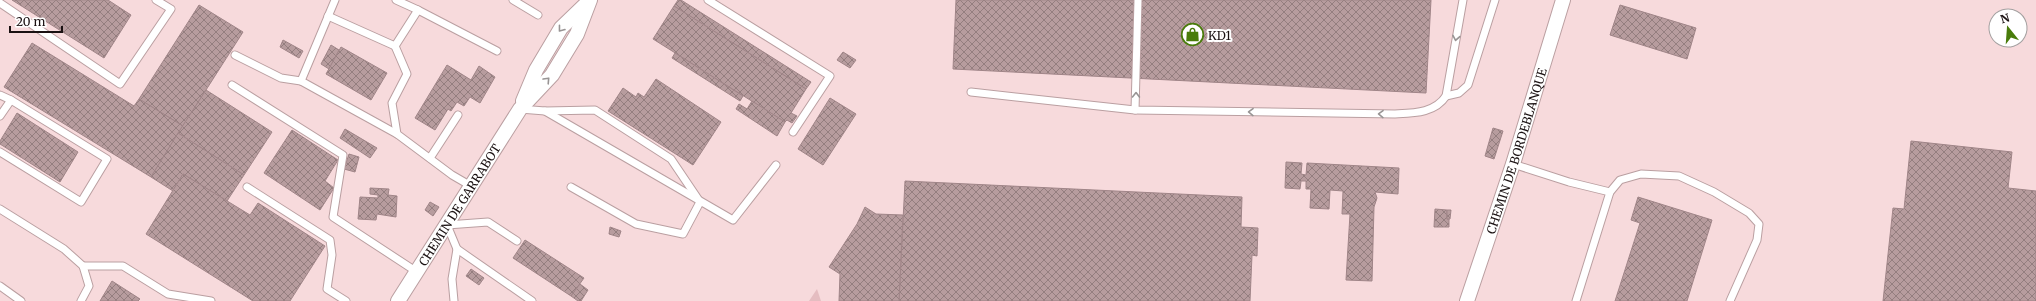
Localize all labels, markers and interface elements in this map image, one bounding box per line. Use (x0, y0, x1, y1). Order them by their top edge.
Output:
scale bar (10, 8, 62, 34)
north arrow (1988, 8, 2028, 48)
text: N (1999, 10, 2012, 26)
text: 20 m (16, 14, 45, 29)
shop icon: KD1 (1179, 22, 1205, 48)
one-way arrow (559, 25, 566, 32)
place label: KD1 (1208, 28, 1231, 43)
one-way arrow (1452, 35, 1461, 42)
street label: CHEMIN DE BORDEBLANQUE (1483, 66, 1550, 236)
one-way arrow (542, 78, 549, 85)
one-way arrow (1132, 92, 1140, 98)
one-way arrow (1248, 108, 1254, 116)
one-way arrow (1378, 109, 1384, 118)
street label: CHEMIN DE GARRABOT (415, 141, 504, 268)

